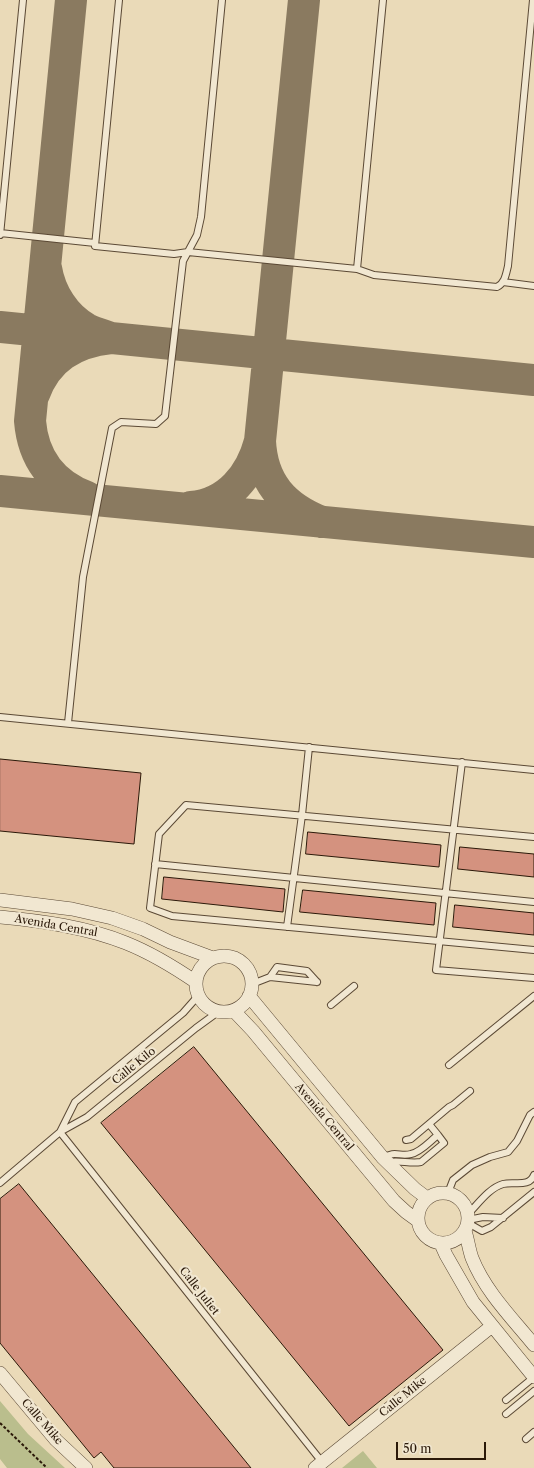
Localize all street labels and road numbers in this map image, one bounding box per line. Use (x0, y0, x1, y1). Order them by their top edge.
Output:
street label: Avenida Central (13, 912, 99, 940)
street label: Calle Kilo (110, 1045, 158, 1087)
street label: Avenida Central (292, 1081, 356, 1153)
street label: Calle Juliet (176, 1264, 222, 1318)
street label: Calle Mike (377, 1374, 429, 1420)
street label: Calle Mike (19, 1396, 65, 1448)

